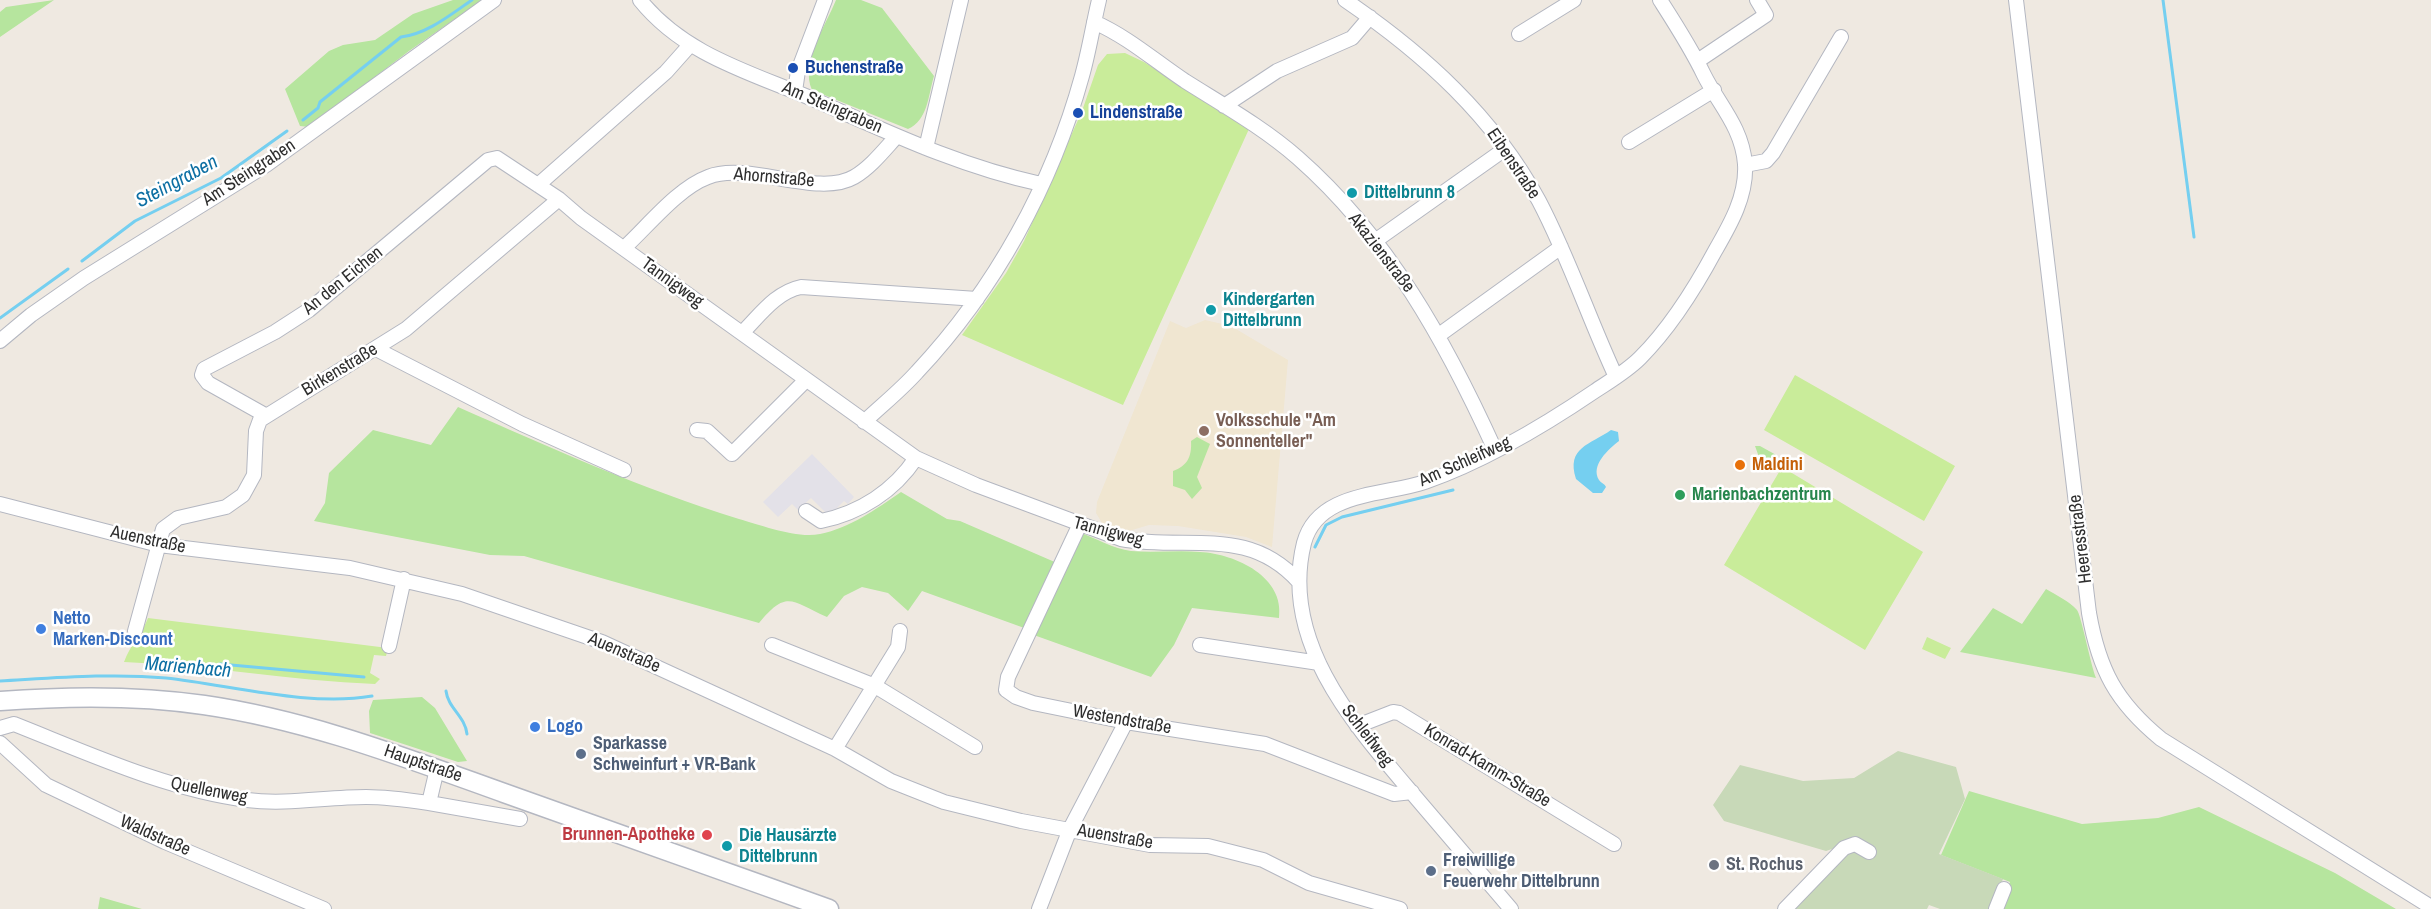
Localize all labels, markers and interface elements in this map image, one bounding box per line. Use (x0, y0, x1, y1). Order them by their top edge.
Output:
place label: Buchenstraße (805, 57, 903, 79)
marker: Buchenstraße (786, 61, 800, 75)
street label: Am Steingraben (779, 77, 885, 139)
place label: Lindenstraße (1090, 102, 1183, 124)
marker: Lindenstraße (1071, 106, 1085, 120)
street label: Eibenstraße (1482, 125, 1544, 203)
street label: Am Steingraben (198, 135, 300, 211)
water label: Steingraben (132, 150, 222, 214)
street label: Ahornstraße (733, 164, 815, 192)
place label: Dittelbrunn 8 (1364, 182, 1455, 204)
marker: Dittelbrunn 8 (1345, 186, 1359, 200)
street label: Akazienstraße (1343, 209, 1419, 297)
street label: An den Eichen (299, 242, 387, 320)
street label: Tannigweg (637, 253, 707, 313)
place label: Kindergarten Dittelbrunn (1223, 289, 1315, 332)
marker: Kindergarten Dittelbrunn (1204, 303, 1218, 317)
street label: Birkenstraße (298, 339, 382, 401)
place label: Volksschule "Am Sonnenteller" (1216, 410, 1336, 452)
marker: Volksschule "Am Sonnenteller" (1197, 424, 1211, 438)
street label: Am Schleifweg (1416, 432, 1514, 492)
place label: Maldini (1752, 454, 1803, 476)
marker: Maldini (1733, 458, 1747, 472)
place label: Marienbachzentrum (1692, 484, 1831, 506)
marker: Marienbachzentrum (1673, 488, 1687, 502)
street label: Heeresstraße (2065, 493, 2097, 585)
street label: Tannigweg (1071, 512, 1145, 552)
street label: Auenstraße (108, 522, 188, 558)
place label: Netto Marken-Discount (53, 608, 173, 650)
marker: Netto Marken-Discount (34, 622, 48, 636)
street label: Auenstraße (585, 628, 663, 678)
water label: Marienbach (144, 652, 232, 684)
street label: Westendstraße (1071, 701, 1173, 739)
street label: Schleifweg (1336, 701, 1398, 771)
place label: Logo (547, 716, 583, 738)
marker: Logo (528, 720, 542, 734)
street label: Konrad-Kamm-Straße (1420, 720, 1554, 812)
place label: Sparkasse Schweinfurt + VR-Bank (593, 733, 756, 776)
street label: Hauptstraße (381, 741, 465, 787)
marker: Sparkasse Schweinfurt + VR-Bank (574, 747, 588, 761)
street label: Quellenweg (169, 773, 249, 809)
street label: Waldstraße (116, 811, 194, 861)
street label: Auenstraße (1076, 820, 1154, 854)
place label: Brunnen-Apotheke (562, 824, 695, 846)
place label: Die Hausärzte Dittelbrunn (739, 825, 837, 868)
marker: Brunnen-Apotheke (700, 828, 714, 842)
marker: Die Hausärzte Dittelbrunn (720, 839, 734, 853)
place label: Freiwillige Feuerwehr Dittelbrunn (1443, 850, 1600, 892)
place label: St. Rochus (1726, 854, 1803, 876)
marker: St. Rochus (1707, 858, 1721, 872)
marker: Freiwillige Feuerwehr Dittelbrunn (1424, 864, 1438, 878)

